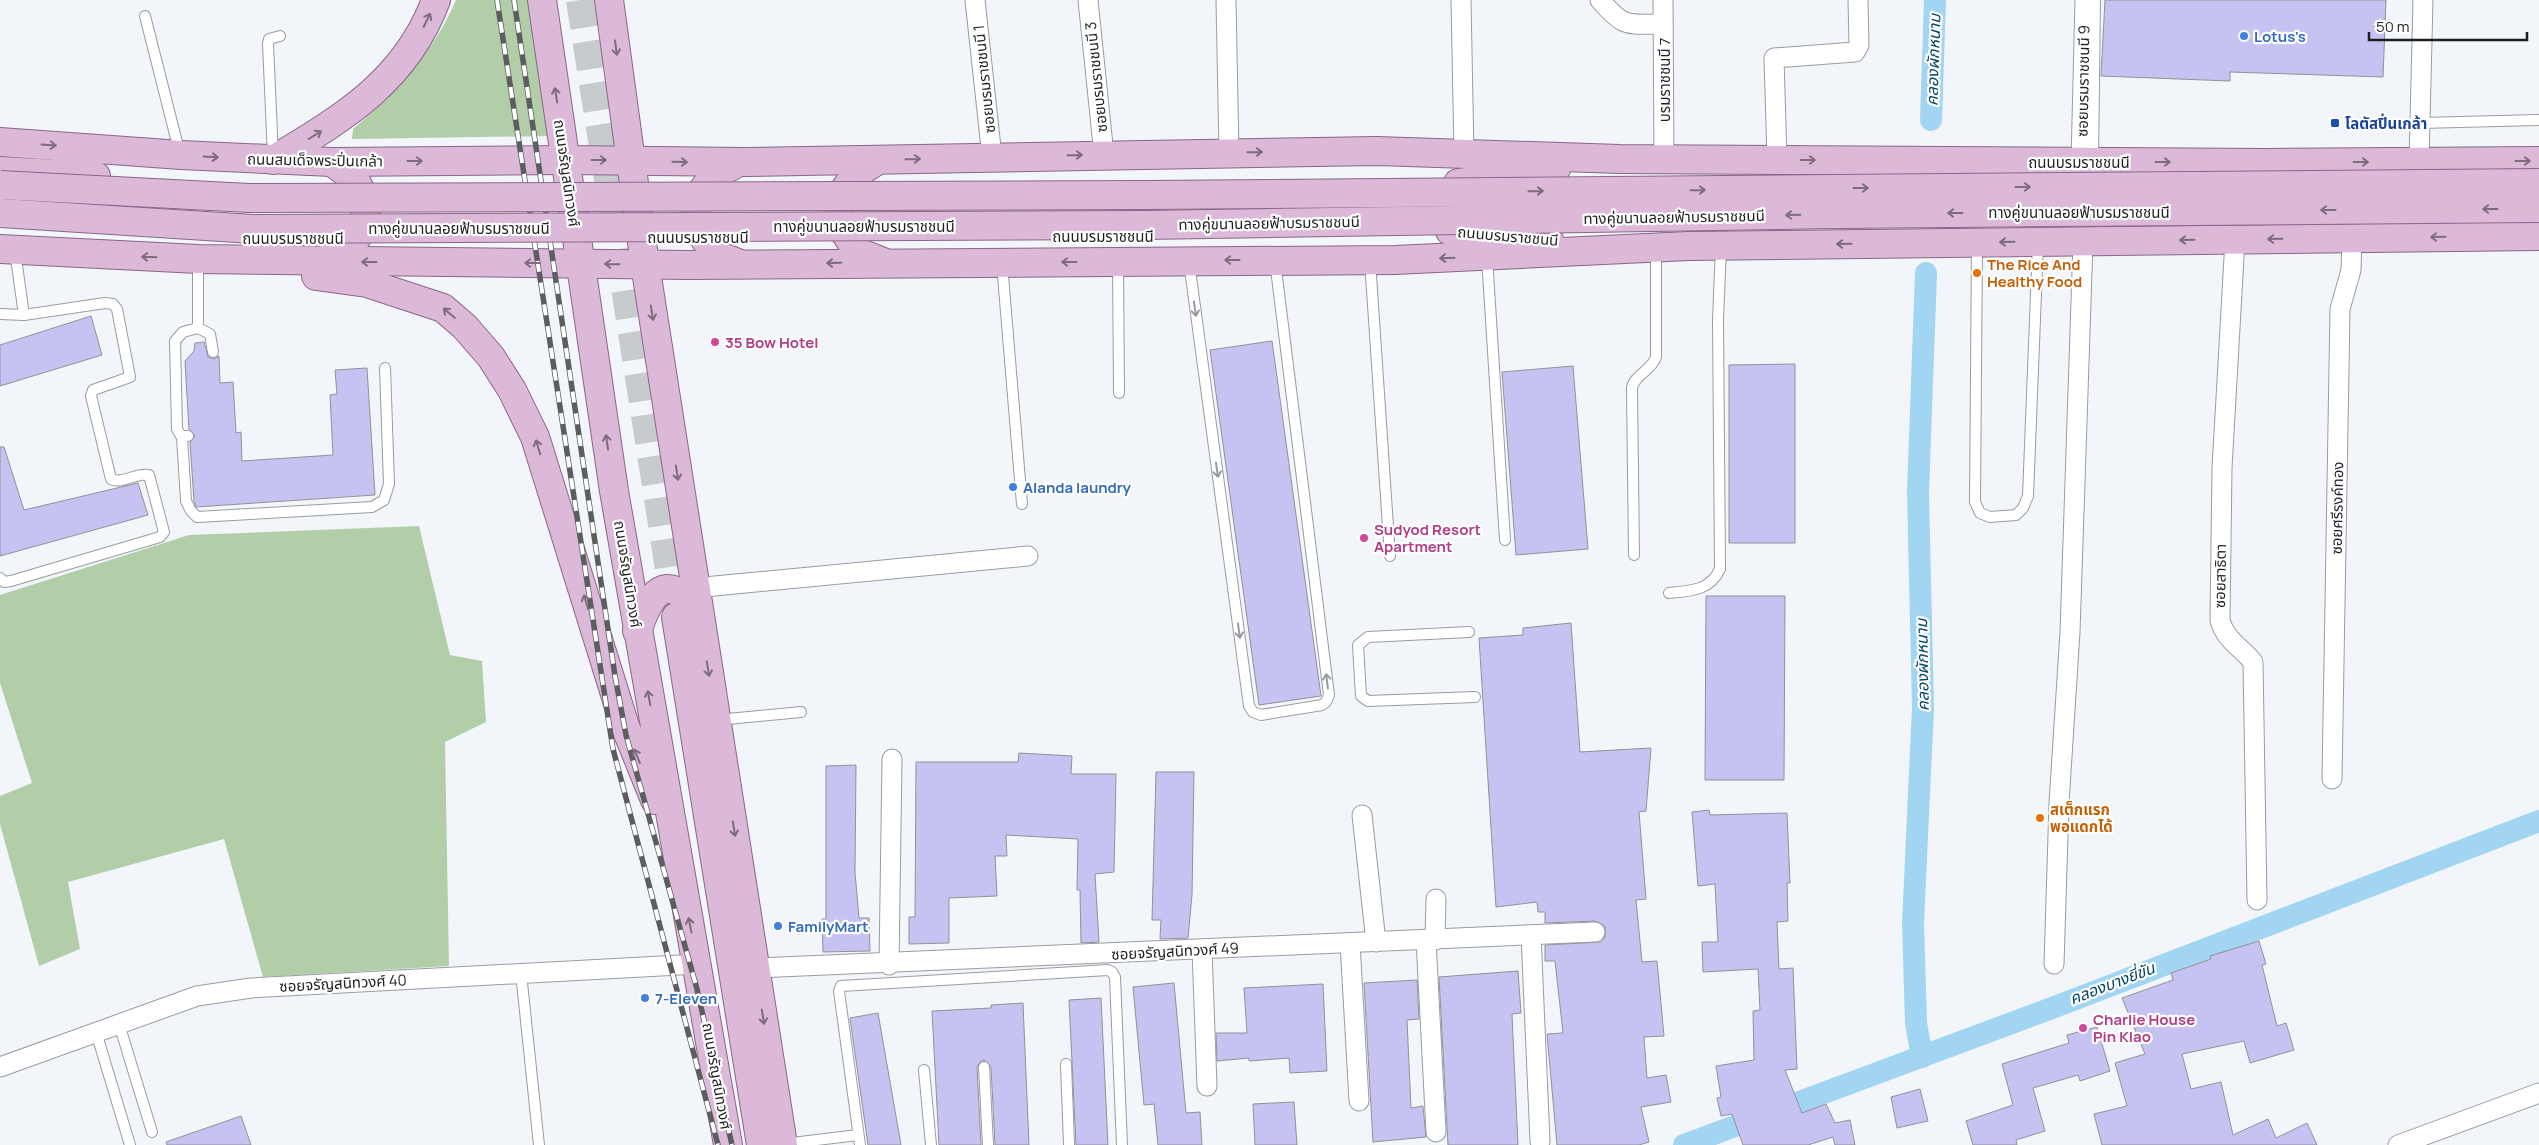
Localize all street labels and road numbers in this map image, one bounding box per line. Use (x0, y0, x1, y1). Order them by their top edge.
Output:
street label: ซอยบรมราชชนนี 3 (1080, 21, 1112, 133)
street label: ซอยบรมราชชนนี 1 (968, 24, 1000, 134)
street label: ซอยบรมราชชนนี 9 (2072, 25, 2094, 137)
street label: บรมราชชนนี 7 (1654, 38, 1675, 122)
street label: ถนนจรัญสนิทวงศ์ (549, 118, 585, 228)
street label: ถนนสมเด็จพระปิ่นเกล้า (247, 148, 383, 172)
street label: ถนนบรมราชชนนี (2028, 152, 2130, 173)
street label: ทางคู่ขนานลอยฟ้าบรมราชชนนี (1988, 202, 2170, 223)
street label: ทางคู่ขนานลอยฟ้าบรมราชชนนี (1583, 205, 1765, 229)
street label: ทางคู่ขนานลอยฟ้าบรมราชชนนี (1178, 211, 1360, 235)
street label: ทางคู่ขนานลอยฟ้าบรมราชชนนี (773, 216, 955, 237)
street label: ทางคู่ขนานลอยฟ้าบรมราชชนนี (368, 218, 550, 239)
street label: ถนนบรมราชชนนี (1457, 221, 1559, 251)
street label: ถนนบรมราชชนนี (1052, 226, 1154, 247)
street label: ถนนบรมราชชนนี (647, 227, 749, 248)
street label: ถนนบรมราชชนนี (242, 228, 344, 249)
street label: ซอยศรีรงค์ทอง (2326, 461, 2348, 555)
street label: ถนนจรัญสนิทวงศ์ (609, 519, 647, 629)
street label: ซอยสาธิตา (2209, 544, 2231, 608)
street label: ซอยจรัญสนิทวงศ์ 49 (1111, 937, 1239, 965)
street label: ซอยจรัญสนิทวงศ์ 40 (279, 969, 407, 997)
street label: ถนนจรัญสนิทวงศ์ (697, 1021, 737, 1131)

